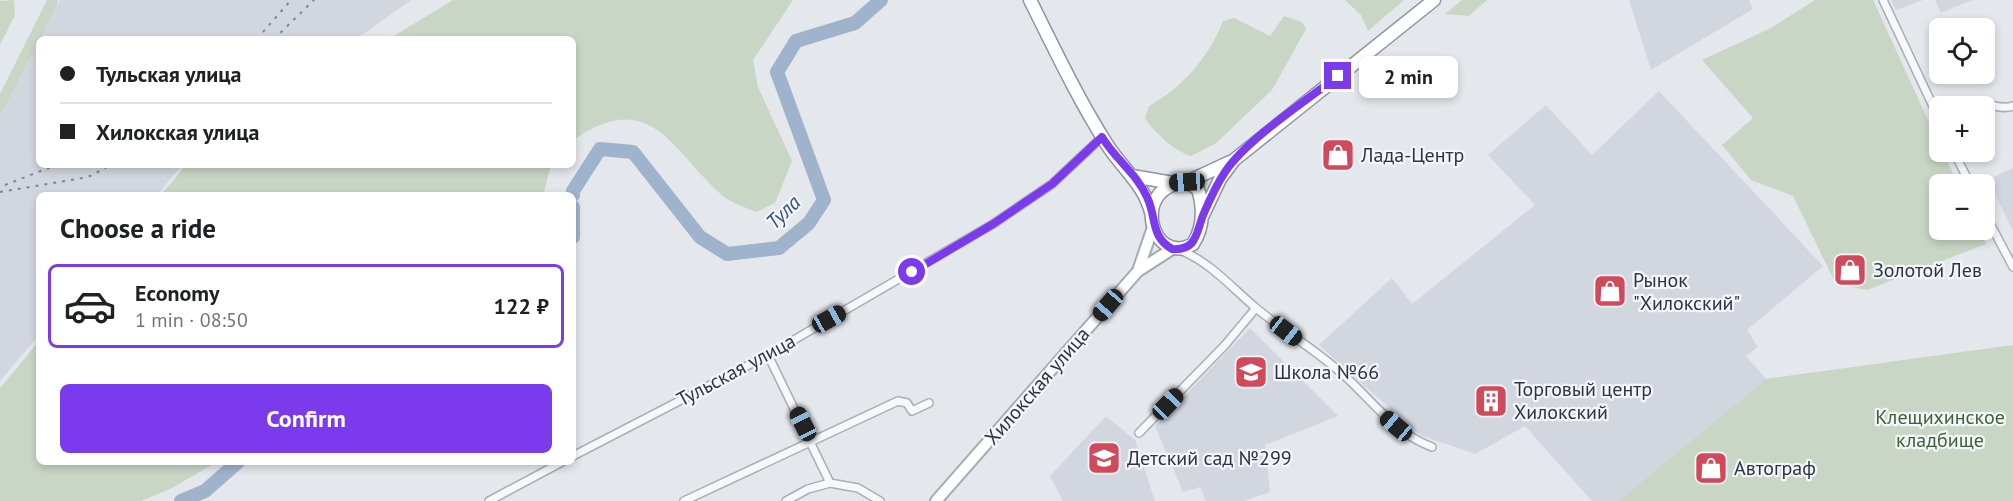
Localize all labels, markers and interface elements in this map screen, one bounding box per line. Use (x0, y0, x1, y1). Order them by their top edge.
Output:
map controls (1929, 18, 1995, 240)
button: locate (1929, 18, 1995, 84)
callout: 2 min (1359, 55, 1458, 97)
text: Тульская улица (96, 60, 242, 88)
route end (1324, 62, 1351, 89)
text: 2 min (1384, 64, 1433, 90)
button: + (1929, 96, 1995, 162)
text: Хилокская улица (96, 118, 259, 146)
shop icon: Лада-Центр (1320, 137, 1356, 173)
place label: Лада-Центр (1360, 142, 1464, 168)
car (1169, 172, 1205, 192)
button: − (1929, 174, 1995, 240)
water label: Тула (760, 188, 807, 235)
text: Choose a ride (60, 211, 216, 245)
shop icon: Золотой Лев (1832, 252, 1868, 288)
place label: Золотой Лев (1873, 257, 1982, 283)
route start (898, 258, 925, 285)
place label: Рынок "Хилокский" (1633, 267, 1740, 316)
shop icon: Рынок "Хилокский" (1592, 273, 1628, 309)
icon: car (63, 279, 117, 333)
text: Economy (135, 279, 219, 307)
car (1089, 286, 1127, 324)
text: 122 ₽ (494, 292, 549, 320)
car (809, 302, 849, 336)
text: 1 min · 08:50 (135, 307, 248, 333)
car (1266, 313, 1306, 349)
street label: Хилокская улица (979, 322, 1095, 450)
street label: Тульская улица (672, 328, 800, 412)
school or university icon: Школа №66 (1233, 354, 1269, 390)
place label: Школа №66 (1274, 359, 1379, 385)
place label: Торговый центр Хилокский (1514, 376, 1652, 425)
building icon: Торговый центр Хилокский (1473, 383, 1509, 419)
button: Confirm (60, 384, 552, 453)
car (1149, 385, 1187, 423)
car (787, 404, 819, 444)
park label: Клещихинское кладбище (1875, 404, 2005, 453)
car (1376, 408, 1416, 444)
school or university icon: Детский сад №299 (1086, 440, 1122, 476)
place label: Детский сад №299 (1127, 445, 1292, 471)
shop icon: Автограф (1693, 450, 1729, 486)
place label: Автограф (1734, 455, 1816, 481)

